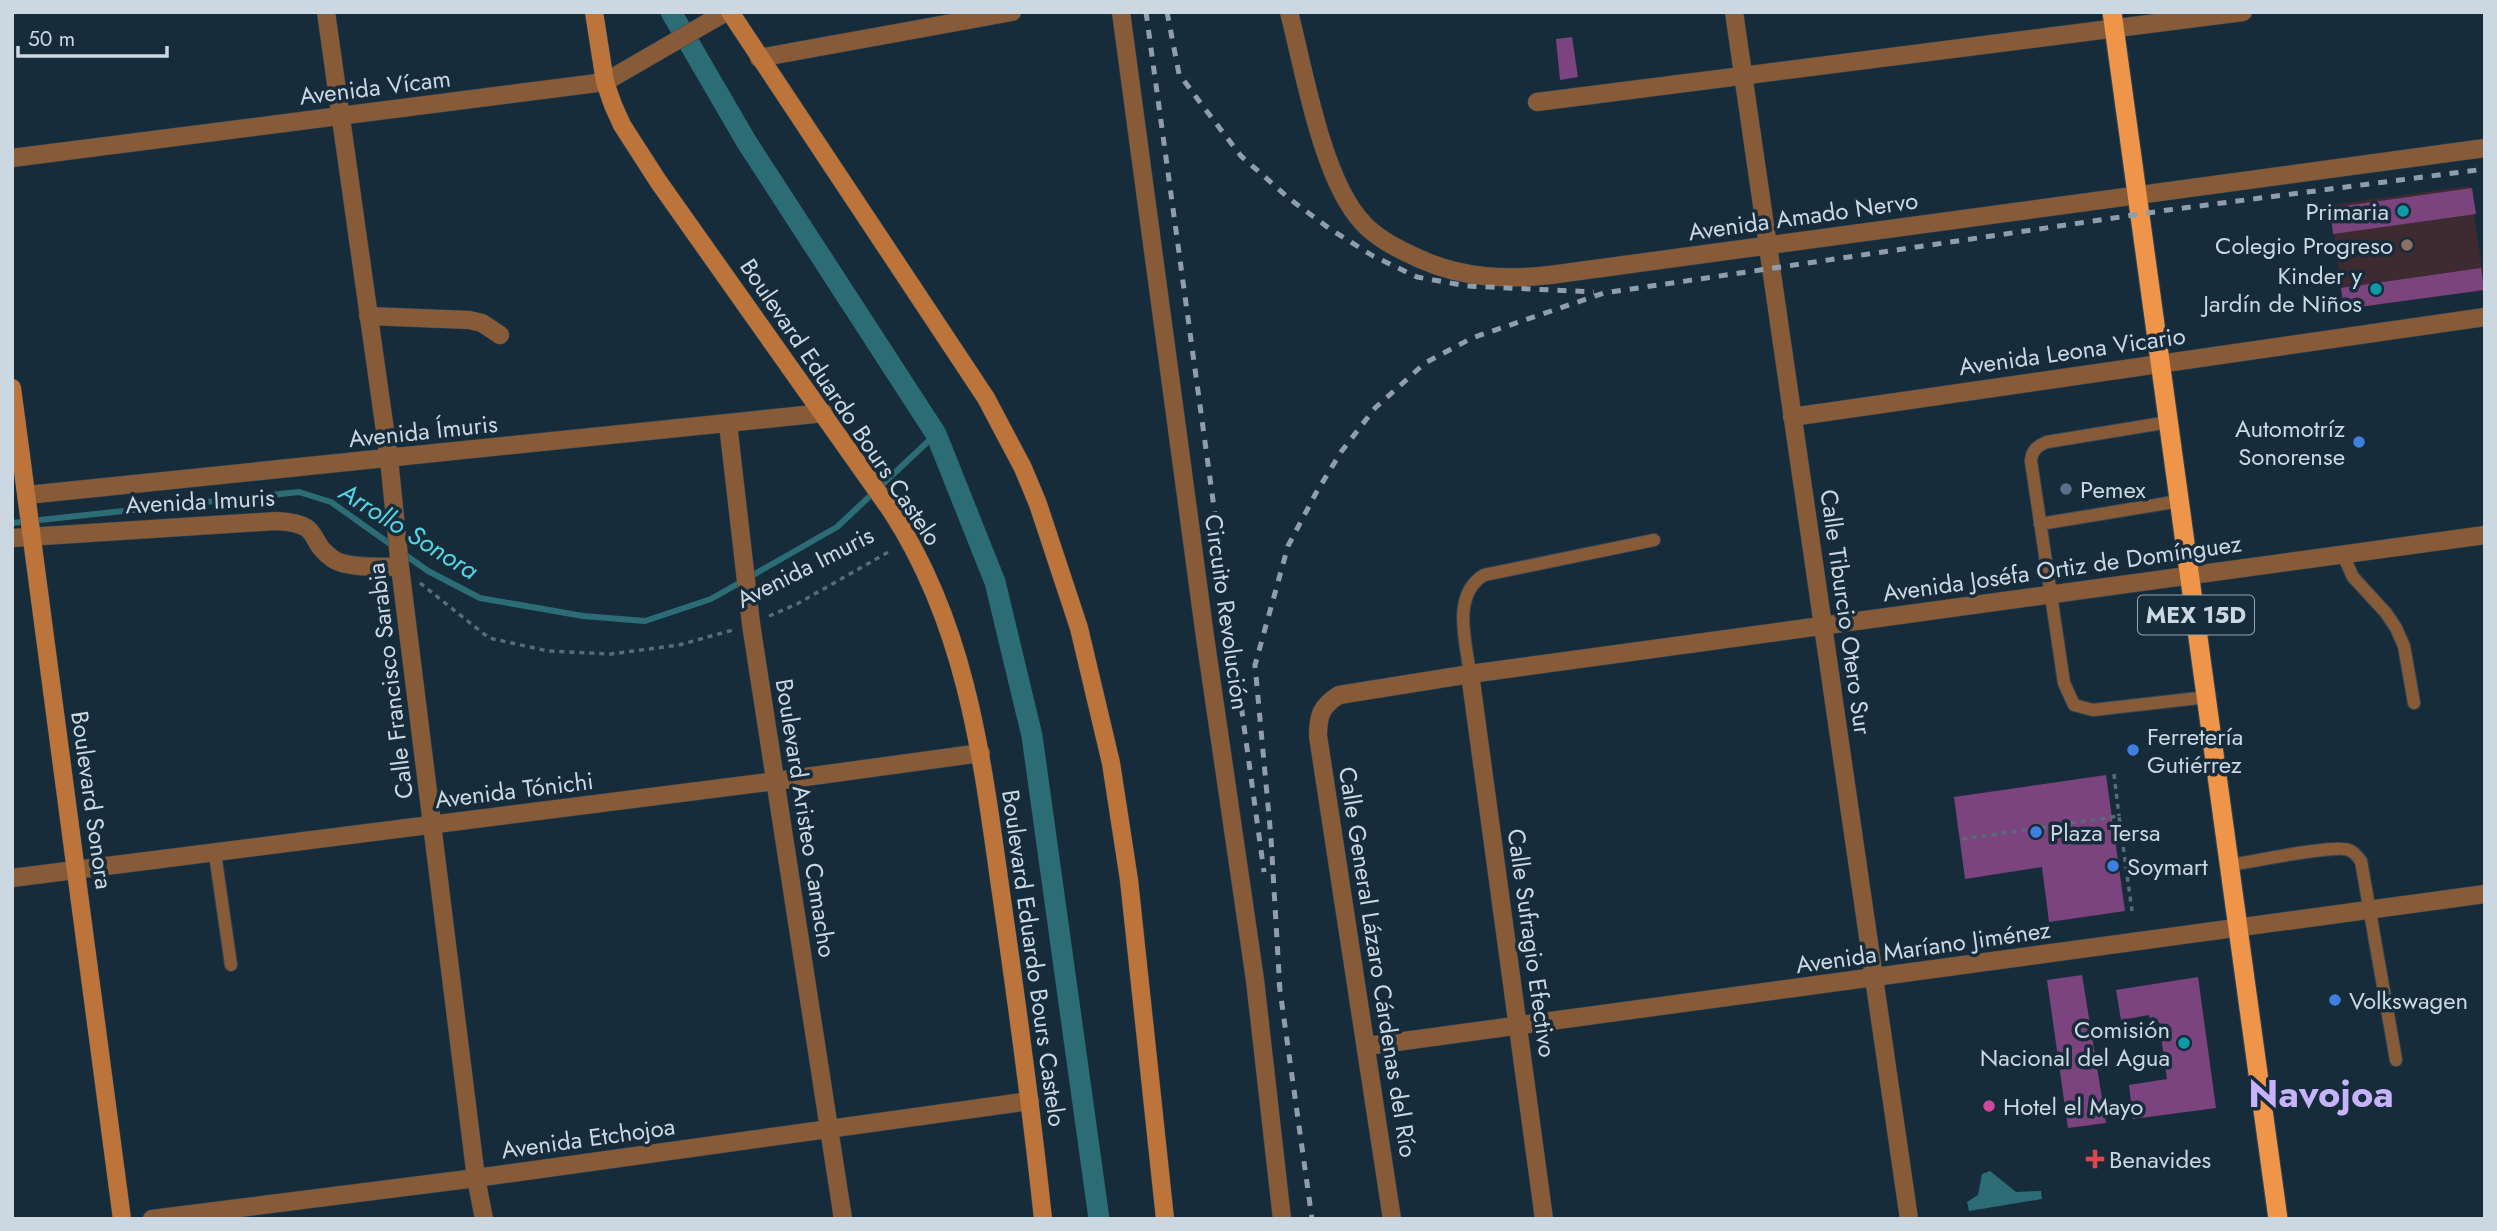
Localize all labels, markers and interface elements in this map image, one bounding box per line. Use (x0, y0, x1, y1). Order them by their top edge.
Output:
scale bar (18, 14, 166, 58)
text: 50 m (28, 24, 75, 54)
street label: Avenida Vícam (297, 60, 453, 114)
street label: Avenida Amado Nervo (1686, 183, 1920, 249)
place label: Primaria (2306, 194, 2389, 229)
marker: Primaria (2395, 203, 2411, 219)
place label: Colegio Progreso (2215, 228, 2393, 263)
marker: Colegio Progreso (2399, 237, 2415, 253)
street label: Boulevard Eduardo Bours Castelo (732, 251, 950, 553)
place label: Kinder y Jardín de Niños (2200, 258, 2362, 321)
marker: Kinder y Jardín de Niños (2368, 281, 2384, 297)
street label: Avenida Leona Vicario (1956, 318, 2188, 384)
street label: Avenida Ímuris (347, 406, 499, 456)
place label: Automotríz Sonorense (2235, 411, 2345, 474)
marker: Automotríz Sonorense (2351, 434, 2367, 450)
water label: Arrollo Sonora (331, 472, 487, 589)
place label: Pemex (2080, 472, 2147, 507)
street label: Avenida Imuris (124, 480, 276, 522)
marker: Pemex (2058, 481, 2074, 497)
street label: Calle Tiburcio Otero Sur (1811, 487, 1881, 738)
street label: Circuito Revolución (1196, 512, 1258, 712)
street label: Avenida Imuris (730, 517, 880, 617)
street label: Avenida Joséfa Ortiz de Domínguez (1880, 525, 2244, 611)
street label: Calle Francisco Sarabia (358, 561, 422, 801)
road number: MEX 15D (2138, 596, 2254, 635)
street label: Boulevard Aristeo Camacho (767, 676, 845, 960)
street label: Boulevard Sonora (62, 709, 122, 891)
place label: Ferretería Gutiérrez (2147, 719, 2243, 782)
marker: Ferretería Gutiérrez (2125, 742, 2141, 758)
street label: Avenida Tónichi (433, 763, 595, 817)
street label: Calle General Lázaro Cárdenas del Río (1330, 764, 1426, 1160)
street label: Boulevard Eduardo Bours Castelo (993, 787, 1075, 1129)
place label: Plaza Tersa (2050, 815, 2161, 850)
marker: Plaza Tersa (2028, 824, 2044, 840)
street label: Calle Sufragio Efectivo (1499, 826, 1565, 1060)
place label: Soymart (2127, 849, 2208, 884)
marker: Soymart (2105, 858, 2121, 874)
street label: Avenida Maríano Jiménez (1793, 912, 2053, 982)
place label: Volkswagen (2349, 983, 2468, 1018)
marker: Volkswagen (2327, 992, 2343, 1008)
place label: Comisión Nacional del Agua (1980, 1012, 2170, 1075)
marker: Comisión Nacional del Agua (2176, 1035, 2192, 1051)
district label: Navojoa (2248, 1066, 2394, 1121)
place label: Hotel el Mayo (2003, 1089, 2143, 1124)
marker: Hotel el Mayo (1981, 1098, 1997, 1114)
street label: Avenida Etchojoa (499, 1108, 677, 1168)
place label: Benavides (2109, 1142, 2211, 1177)
marker: Benavides (2087, 1151, 2103, 1167)

